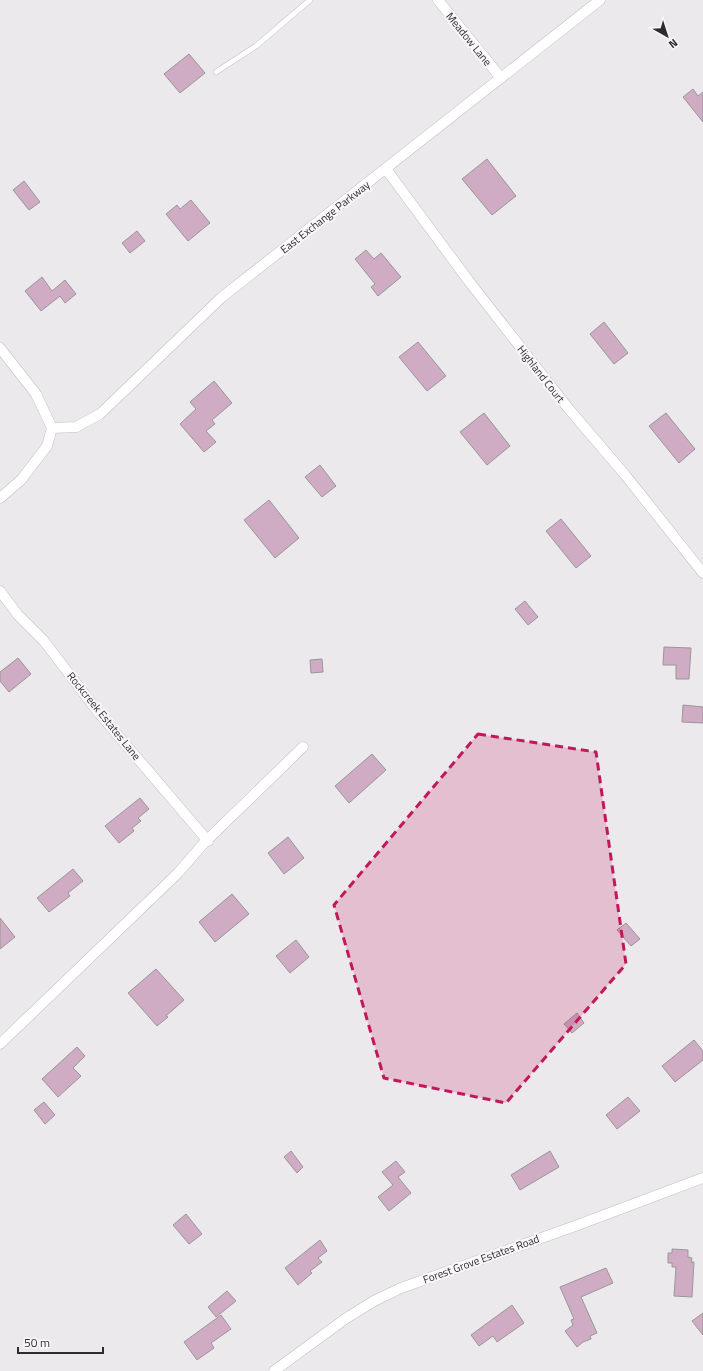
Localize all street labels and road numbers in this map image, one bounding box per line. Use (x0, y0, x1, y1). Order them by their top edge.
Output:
street label: Meadow Lane (442, 9, 496, 70)
street label: East Exchange Parkway (277, 176, 374, 257)
street label: Highland Court (514, 342, 569, 406)
street label: Rockcreek Estates Lane (63, 668, 145, 764)
street label: Forest Grove Estates Road (421, 1230, 542, 1288)

